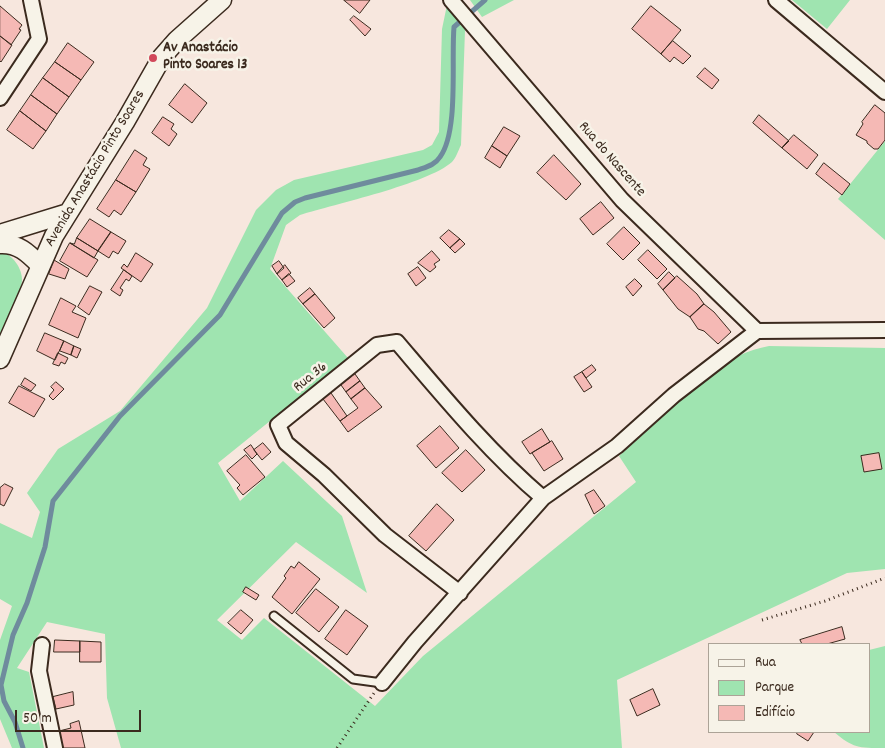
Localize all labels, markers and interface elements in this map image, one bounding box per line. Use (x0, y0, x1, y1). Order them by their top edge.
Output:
place label: Av Anastácio Pinto Soares 13 (163, 40, 247, 75)
marker: Av Anastácio Pinto Soares 13 (147, 52, 159, 64)
street label: Avenida Anastácio Pinto Soares (42, 87, 150, 251)
street label: Rua do Nascente (573, 119, 649, 201)
street label: Rua 36 (290, 359, 332, 397)
legend (708, 643, 870, 733)
text: Rua (755, 652, 776, 674)
text: Parque (755, 677, 794, 699)
scale bar (18, 700, 144, 732)
text: Edifício (755, 702, 795, 724)
text: 50 m (23, 708, 52, 730)

